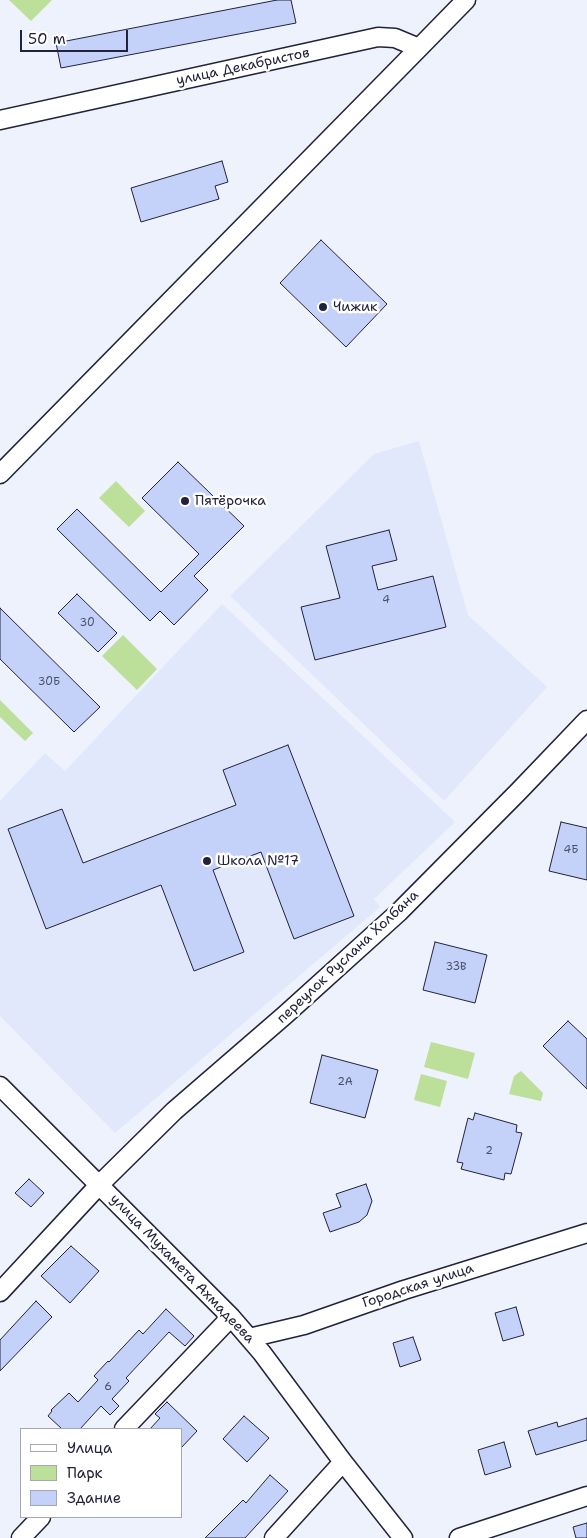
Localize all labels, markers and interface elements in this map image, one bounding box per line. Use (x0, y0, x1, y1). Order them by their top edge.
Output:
scale bar (22, 20, 130, 52)
text: 50 m (28, 29, 66, 49)
street label: улица Декабристов (175, 45, 311, 89)
place label: Чижик (333, 299, 377, 315)
marker: Чижик (317, 301, 329, 313)
place label: Пятёрочка (195, 493, 266, 509)
marker: Пятёрочка (179, 495, 191, 507)
house number: 4 (382, 593, 390, 607)
house number: 30 (79, 616, 95, 630)
house number: 30Б (38, 675, 60, 689)
house number: 4Б (564, 843, 578, 857)
place label: Школа №17 (217, 853, 299, 869)
marker: Школа №17 (201, 855, 213, 867)
street label: переулок Руслана Холбана (274, 887, 422, 1027)
house number: 33В (445, 960, 467, 974)
house number: 2А (337, 1075, 353, 1089)
house number: 2 (485, 1144, 493, 1158)
street label: улица Мухамета Ахмадеева (106, 1191, 258, 1347)
street label: Городская улица (360, 1260, 476, 1312)
house number: 6 (104, 1380, 112, 1394)
legend (20, 1428, 182, 1518)
text: Улица (67, 1438, 112, 1458)
text: Парк (67, 1463, 103, 1483)
text: Здание (67, 1488, 121, 1508)

